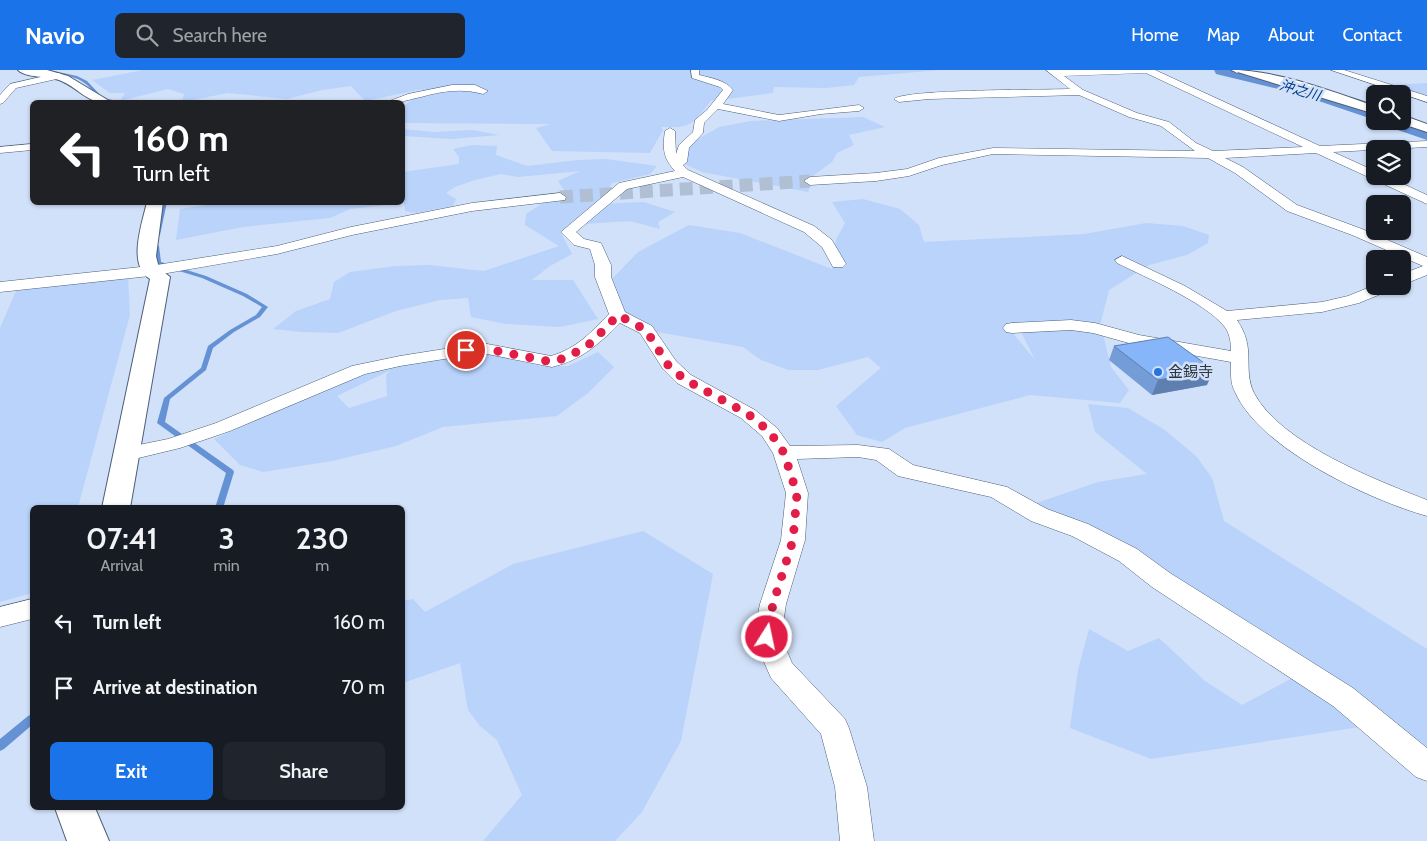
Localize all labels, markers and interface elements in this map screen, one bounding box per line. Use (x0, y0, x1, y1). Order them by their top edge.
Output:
search box (115, 13, 465, 58)
text: Navio (25, 21, 85, 50)
icon: search (133, 21, 161, 49)
text: Search here (173, 24, 267, 47)
text: Home (1131, 24, 1179, 46)
text: Map (1207, 24, 1240, 46)
text: About (1268, 24, 1314, 46)
text: Contact (1342, 24, 1402, 46)
water label: 沖之川 (1277, 76, 1325, 105)
map controls (1366, 85, 1411, 295)
button: search (1366, 85, 1411, 130)
text: 160 m (133, 117, 229, 160)
icon: left (50, 120, 115, 185)
button: layers (1366, 140, 1411, 185)
text: Turn left (133, 160, 210, 187)
button: + (1366, 195, 1411, 240)
button: − (1366, 250, 1411, 295)
pin (445, 329, 487, 371)
icon: arrive (452, 336, 480, 364)
place label: 金錫寺 (1168, 363, 1213, 381)
marker: 金錫寺 (1152, 366, 1164, 378)
text: 07:41 (86, 520, 157, 557)
text: 3 (219, 520, 235, 557)
text: 230 (296, 520, 349, 557)
text: Arrival (100, 556, 143, 575)
text: min (213, 556, 240, 575)
text: m (315, 556, 329, 575)
icon: left (50, 609, 78, 637)
position arrow (740, 610, 792, 662)
text: Turn left (93, 611, 161, 634)
text: 160 m (334, 611, 385, 634)
icon: arrive (50, 674, 78, 702)
text: Arrive at destination (93, 676, 257, 699)
text: 70 m (341, 676, 385, 699)
button: Exit (50, 742, 213, 800)
button: Share (223, 742, 385, 800)

